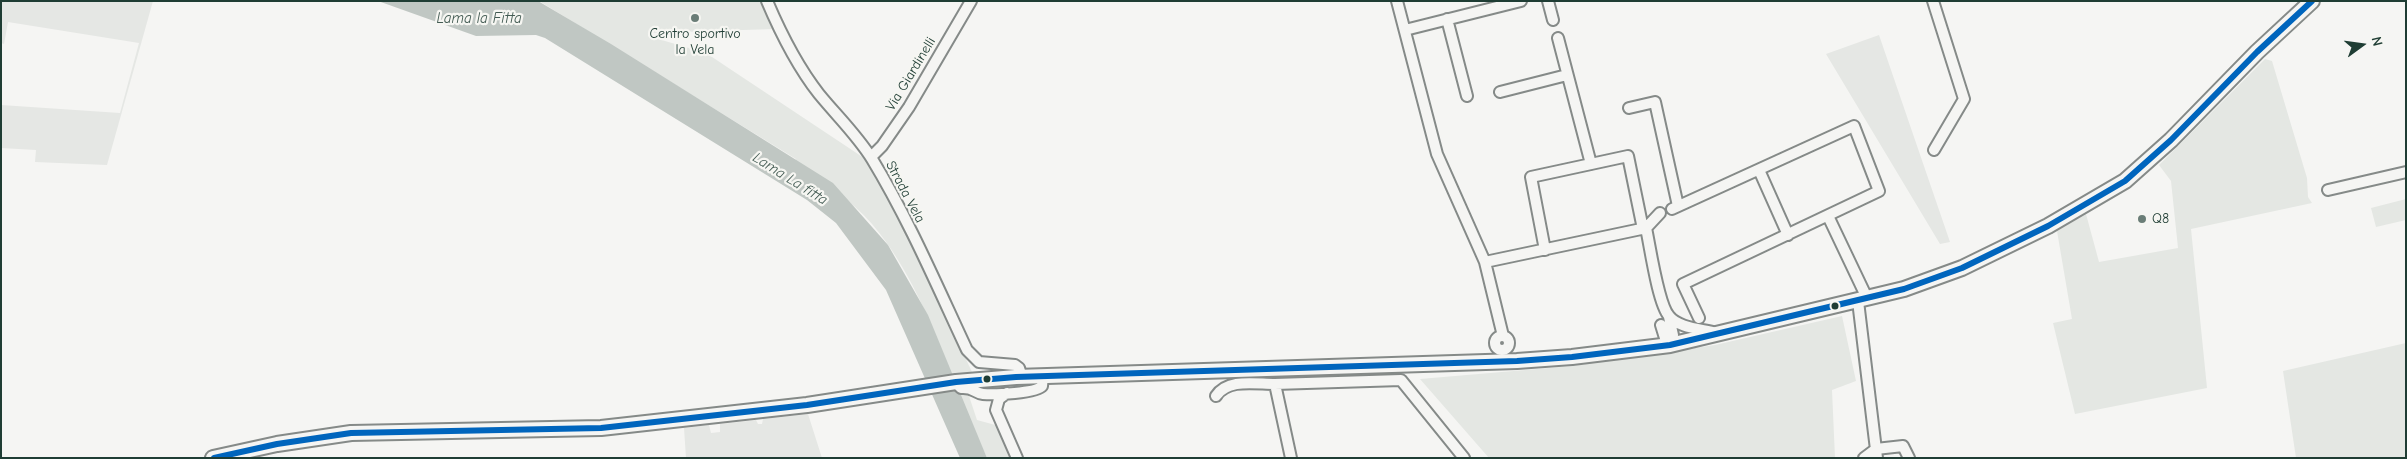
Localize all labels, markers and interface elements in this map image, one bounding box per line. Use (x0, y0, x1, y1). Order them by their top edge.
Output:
water label: Lama la Fitta (436, 10, 522, 28)
marker: Centro sportivo la Vela (689, 12, 701, 24)
north arrow (2337, 20, 2387, 70)
place label: Centro sportivo la Vela (649, 26, 741, 58)
street label: Via Giardinelli (882, 34, 940, 114)
text: N (2368, 35, 2386, 48)
water label: Lama La fitta (749, 149, 831, 209)
street label: Strada Vela (882, 158, 928, 226)
place label: Q8 (2152, 211, 2169, 227)
marker: Q8 (2136, 213, 2148, 225)
unlabelled marker (1830, 301, 1840, 311)
unlabelled marker (982, 374, 992, 384)

